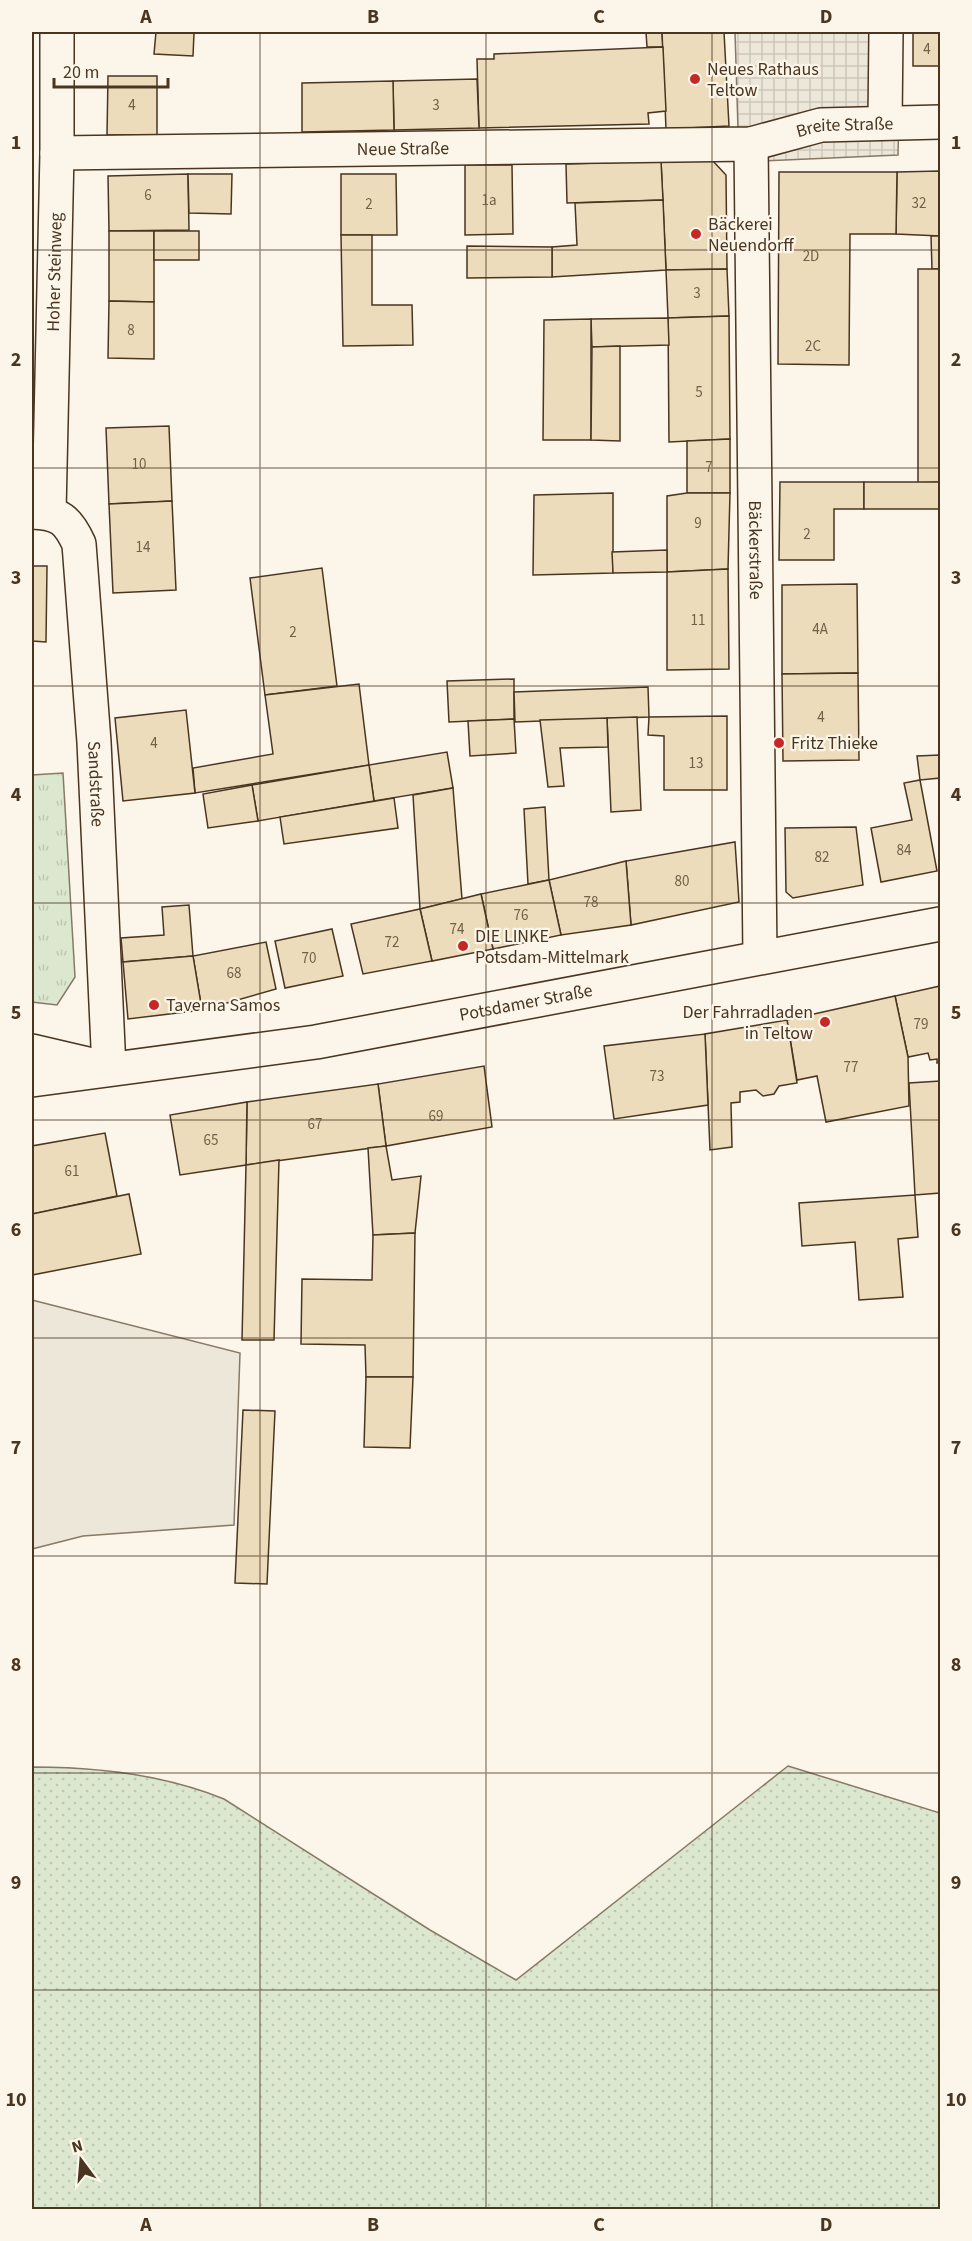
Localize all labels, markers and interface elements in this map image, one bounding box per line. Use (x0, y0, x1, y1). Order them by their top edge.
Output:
text: A (139, 3, 152, 31)
text: B (367, 3, 379, 31)
text: C (593, 3, 605, 31)
text: D (820, 3, 832, 31)
house number: 4 (923, 39, 931, 60)
scale bar (54, 51, 168, 89)
place label: Neues Rathaus Teltow (707, 57, 819, 103)
text: 20 m (63, 60, 99, 85)
marker: Neues Rathaus Teltow (688, 72, 702, 86)
house number: 4 (128, 95, 136, 116)
house number: 3 (432, 95, 440, 116)
street label: Breite Straße (793, 111, 894, 144)
text: 1 (11, 129, 21, 157)
text: 1 (951, 129, 961, 157)
street label: Neue Straße (357, 136, 449, 162)
house number: 6 (144, 185, 152, 206)
house number: 1a (481, 190, 497, 211)
house number: 32 (912, 193, 926, 214)
house number: 2 (365, 194, 373, 215)
street label: Hoher Steinweg (41, 212, 69, 332)
place label: Bäckerei Neuendorff (708, 212, 794, 258)
marker: Bäckerei Neuendorff (689, 227, 703, 241)
house number: 2D (803, 246, 819, 267)
house number: 3 (693, 283, 701, 304)
house number: 8 (127, 320, 135, 341)
house number: 2C (805, 336, 821, 357)
text: 2 (11, 346, 21, 374)
text: 2 (951, 346, 961, 374)
house number: 5 (695, 382, 703, 403)
house number: 10 (132, 454, 146, 475)
house number: 7 (705, 457, 713, 478)
street label: Bäckerstraße (742, 500, 768, 600)
house number: 9 (694, 513, 702, 534)
house number: 2 (803, 524, 811, 545)
house number: 14 (136, 537, 151, 558)
text: 3 (11, 564, 21, 592)
text: 3 (951, 564, 961, 592)
house number: 11 (691, 610, 705, 631)
house number: 4A (812, 619, 829, 640)
house number: 2 (289, 622, 297, 643)
house number: 4 (817, 707, 825, 728)
place label: Fritz Thieke (791, 731, 878, 756)
house number: 4 (150, 733, 158, 754)
marker: Fritz Thieke (772, 736, 786, 750)
street label: Sandstraße (81, 740, 110, 828)
house number: 13 (689, 753, 703, 774)
text: 4 (11, 781, 22, 809)
text: 4 (951, 781, 962, 809)
house number: 84 (897, 840, 912, 861)
house number: 82 (815, 847, 829, 868)
house number: 80 (675, 871, 689, 892)
house number: 78 (584, 892, 598, 913)
house number: 76 (514, 905, 528, 926)
house number: 74 (450, 919, 465, 940)
place label: DIE LINKE Potsdam-Mittelmark (475, 924, 629, 970)
house number: 72 (385, 932, 399, 953)
marker: DIE LINKE Potsdam-Mittelmark (456, 939, 470, 953)
house number: 70 (302, 948, 316, 969)
house number: 68 (227, 963, 241, 984)
street label: Potsdamer Straße (457, 978, 595, 1028)
place label: Taverna Samos (166, 993, 280, 1018)
marker: Taverna Samos (147, 998, 161, 1012)
text: 5 (11, 999, 21, 1027)
text: 5 (951, 999, 961, 1027)
place label: Der Fahrradladen in Teltow (682, 1000, 813, 1046)
house number: 79 (914, 1014, 928, 1035)
marker: Der Fahrradladen in Teltow (818, 1015, 832, 1029)
house number: 77 (844, 1057, 858, 1078)
house number: 73 (650, 1066, 664, 1087)
house number: 69 (429, 1106, 443, 1127)
house number: 67 (308, 1114, 322, 1135)
house number: 65 (204, 1130, 218, 1151)
house number: 61 (65, 1161, 79, 1182)
text: 6 (11, 1216, 21, 1244)
text: 6 (951, 1216, 961, 1244)
text: 7 (11, 1434, 21, 1462)
text: 7 (951, 1434, 961, 1462)
text: 8 (11, 1651, 21, 1679)
text: 8 (951, 1651, 961, 1679)
text: 9 (11, 1869, 21, 1897)
text: 9 (951, 1869, 961, 1897)
text: 10 (5, 2086, 27, 2114)
text: 10 (945, 2086, 967, 2114)
north arrow (51, 2130, 111, 2190)
text: N (69, 2135, 85, 2159)
text: A (139, 2211, 152, 2239)
text: B (367, 2211, 379, 2239)
text: C (593, 2211, 605, 2239)
text: D (820, 2211, 832, 2239)

